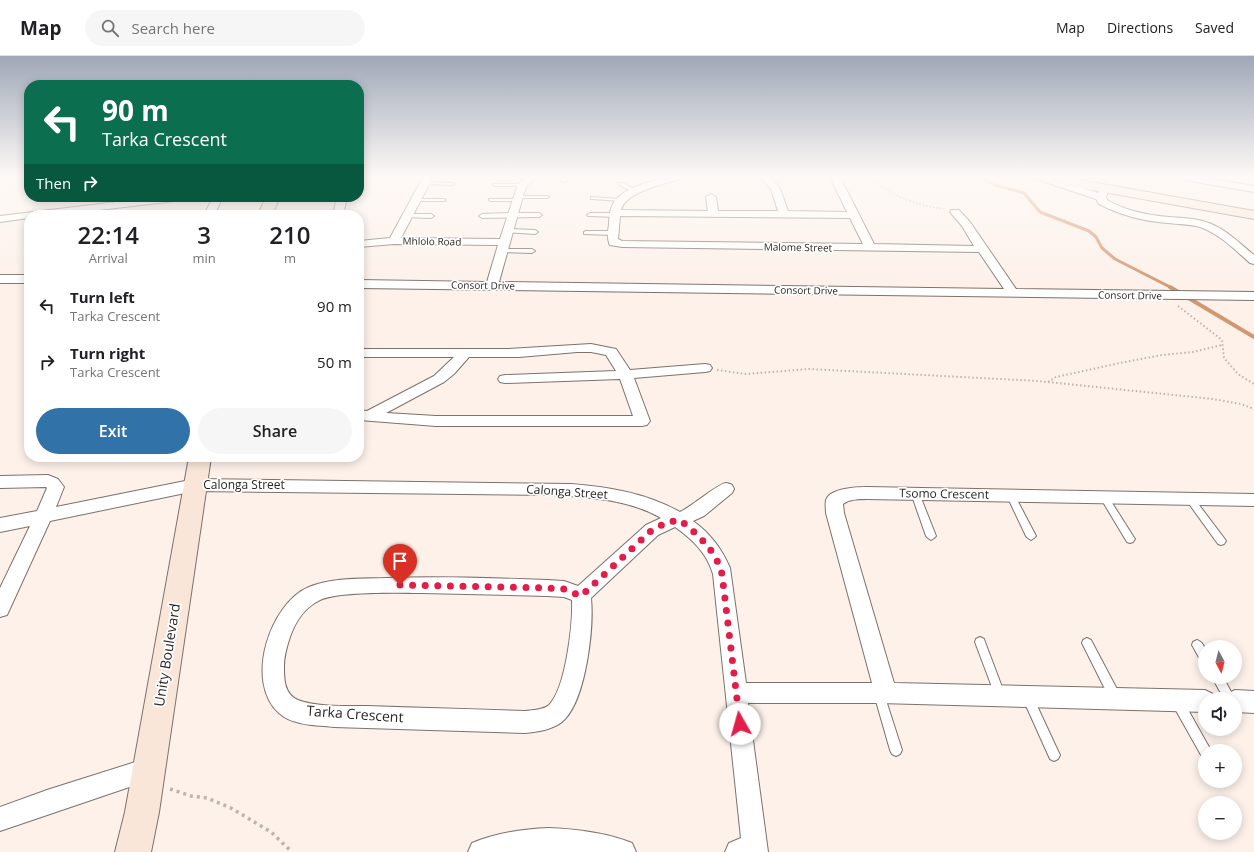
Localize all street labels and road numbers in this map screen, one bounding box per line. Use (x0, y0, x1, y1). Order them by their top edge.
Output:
street label: Mhlolo Road (403, 233, 461, 249)
street label: Malome Street (764, 239, 833, 255)
street label: Consort Drive (451, 277, 515, 293)
street label: Consort Drive (774, 282, 838, 298)
street label: Consort Drive (1098, 287, 1162, 303)
street label: Calonga Street (203, 476, 285, 493)
street label: Calonga Street (526, 480, 608, 503)
street label: Tsomo Crescent (899, 484, 989, 503)
street label: Unity Boulevard (149, 602, 184, 708)
street label: Tarka Crescent (306, 701, 404, 726)

